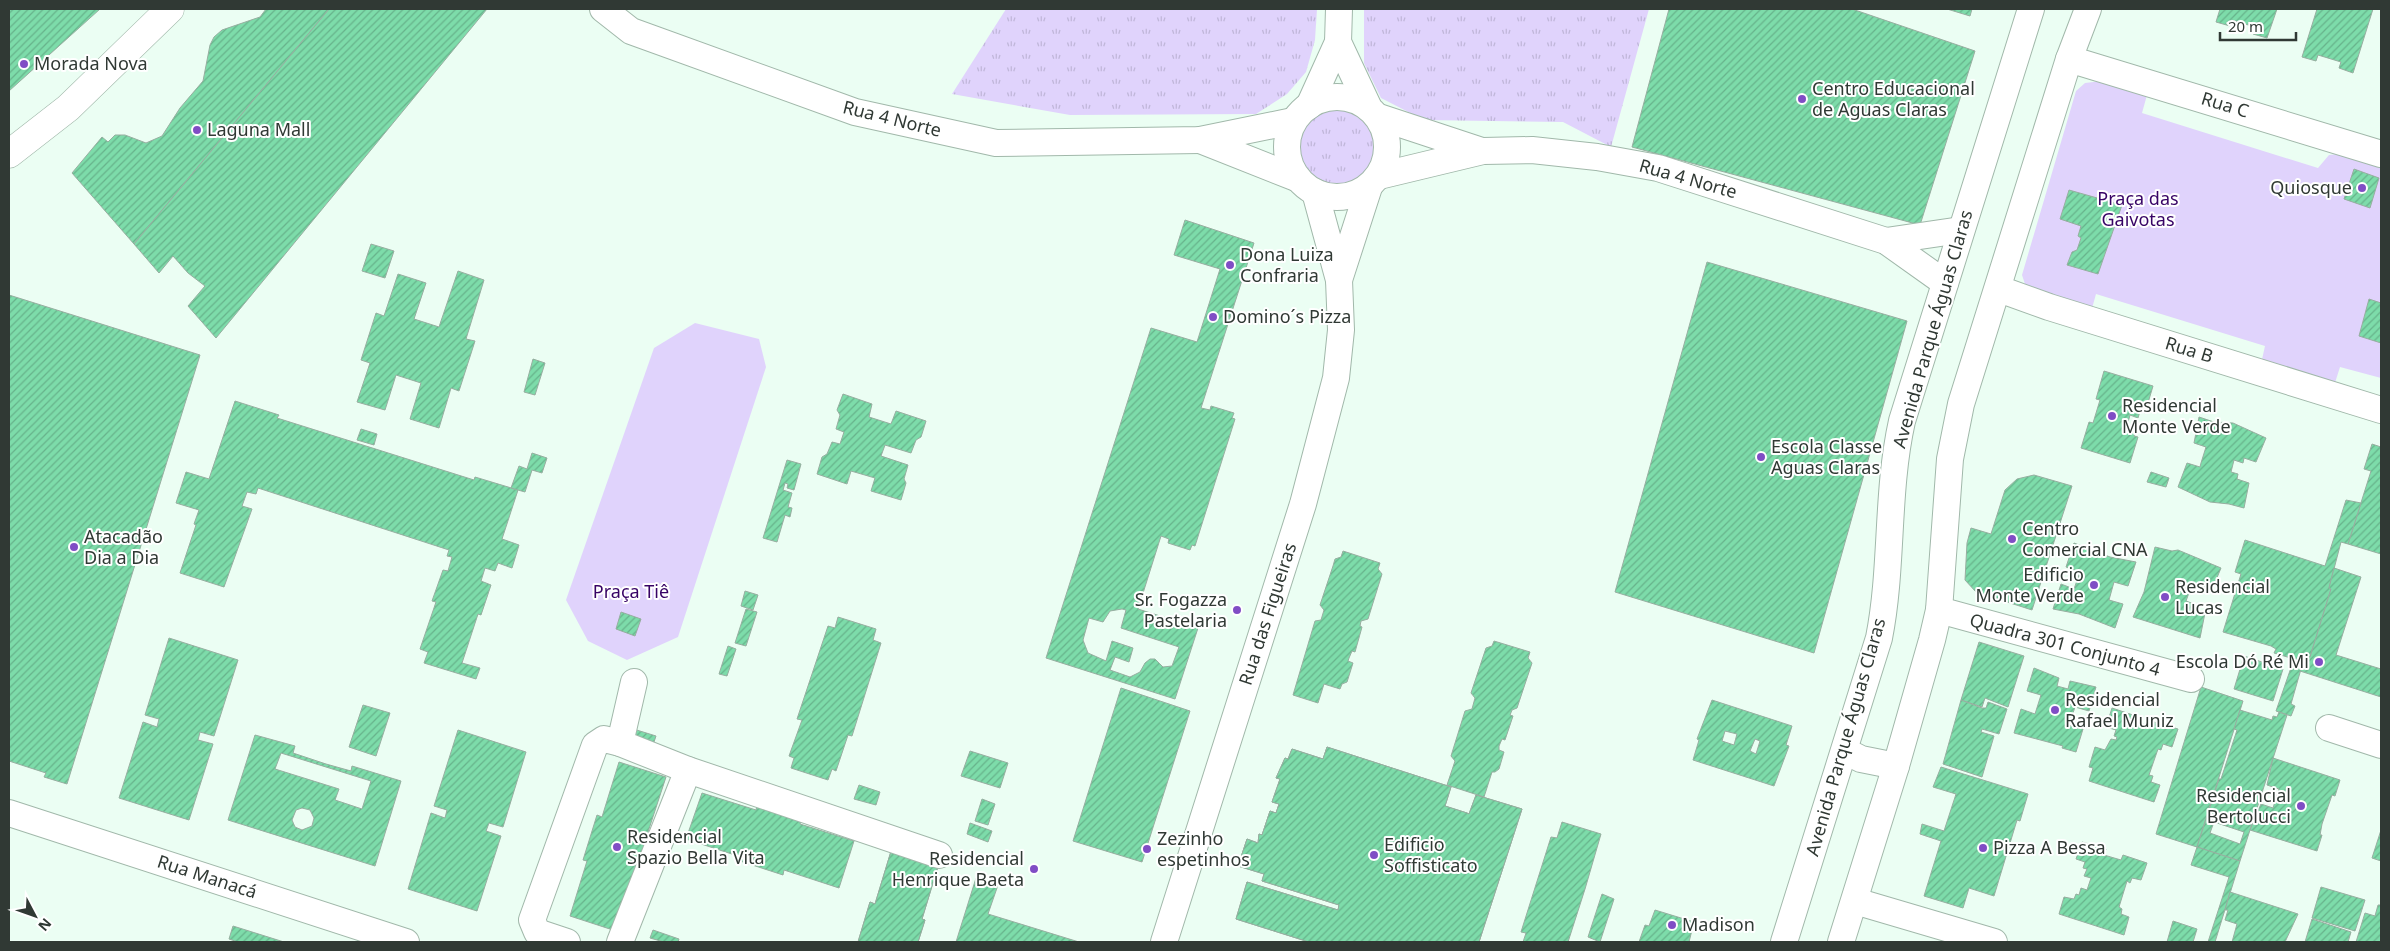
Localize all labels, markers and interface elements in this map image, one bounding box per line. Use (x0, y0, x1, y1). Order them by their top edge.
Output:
scale bar (2220, 10, 2296, 42)
text: 20 m (2228, 16, 2263, 36)
place label: Morada Nova (34, 51, 148, 75)
marker: Morada Nova (18, 58, 30, 70)
place label: Centro Educacional de Aguas Claras (1812, 76, 1975, 121)
street label: Rua C (2199, 85, 2252, 123)
marker: Centro Educacional de Aguas Claras (1796, 93, 1808, 105)
street label: Rua 4 Norte (840, 94, 944, 142)
place label: Laguna Mall (207, 117, 310, 141)
marker: Laguna Mall (191, 124, 203, 136)
street label: Rua 4 Norte (1637, 153, 1740, 203)
place label: Quiosque (2270, 175, 2352, 199)
marker: Quiosque (2356, 182, 2368, 194)
park label: Praça das Gaivotas (2097, 186, 2179, 231)
street label: Avenida Parque Águas Claras (1887, 207, 1978, 451)
place label: Dona Luiza Confraria (1240, 242, 1334, 287)
marker: Dona Luiza Confraria (1224, 259, 1236, 271)
place label: Domino´s Pizza (1223, 304, 1351, 328)
marker: Domino´s Pizza (1207, 311, 1219, 323)
street label: Rua B (2162, 330, 2216, 368)
place label: Residencial Monte Verde (2122, 393, 2231, 438)
marker: Residencial Monte Verde (2106, 410, 2118, 422)
place label: Escola Classe Aguas Claras (1771, 434, 1882, 479)
marker: Escola Classe Aguas Claras (1755, 451, 1767, 463)
place label: Centro Comercial CNA (2022, 516, 2148, 561)
place label: Atacadão Dia a Dia (84, 524, 163, 569)
marker: Centro Comercial CNA (2006, 533, 2018, 545)
street label: Rua das Figueiras (1233, 539, 1301, 688)
marker: Atacadão Dia a Dia (68, 541, 80, 553)
place label: Edificio Monte Verde (1975, 562, 2084, 607)
place label: Residencial Lucas (2175, 574, 2270, 619)
park label: Praça Tiê (593, 579, 669, 603)
marker: Edificio Monte Verde (2088, 579, 2100, 591)
place label: Sr. Fogazza Pastelaria (1135, 587, 1227, 632)
marker: Residencial Lucas (2159, 591, 2171, 603)
marker: Sr. Fogazza Pastelaria (1231, 604, 1243, 616)
street label: Quadra 301 Conjunto 4 (1967, 607, 2163, 681)
street label: Avenida Parque Águas Claras (1800, 615, 1891, 859)
place label: Escola Dó Ré Mi (2176, 649, 2309, 673)
marker: Escola Dó Ré Mi (2313, 656, 2325, 668)
place label: Residencial Rafael Muniz (2065, 687, 2174, 732)
marker: Residencial Rafael Muniz (2049, 704, 2061, 716)
place label: Residencial Bertolucci (2196, 783, 2291, 828)
marker: Residencial Bertolucci (2295, 800, 2307, 812)
place label: Residencial Spazio Bella Vita (627, 824, 765, 869)
place label: Zezinho espetinhos (1157, 826, 1250, 871)
place label: Edificio Soffisticato (1384, 832, 1478, 877)
place label: Pizza A Bessa (1993, 835, 2106, 859)
marker: Residencial Spazio Bella Vita (611, 841, 623, 853)
marker: Pizza A Bessa (1977, 842, 1989, 854)
marker: Zezinho espetinhos (1141, 843, 1153, 855)
place label: Residencial Henrique Baeta (892, 846, 1024, 891)
street label: Rua Manacá (154, 849, 260, 903)
marker: Edificio Soffisticato (1368, 849, 1380, 861)
marker: Residencial Henrique Baeta (1028, 863, 1040, 875)
north arrow (10, 891, 60, 941)
place label: Madison (1682, 912, 1755, 936)
text: N (34, 914, 56, 935)
marker: Madison (1666, 919, 1678, 931)

